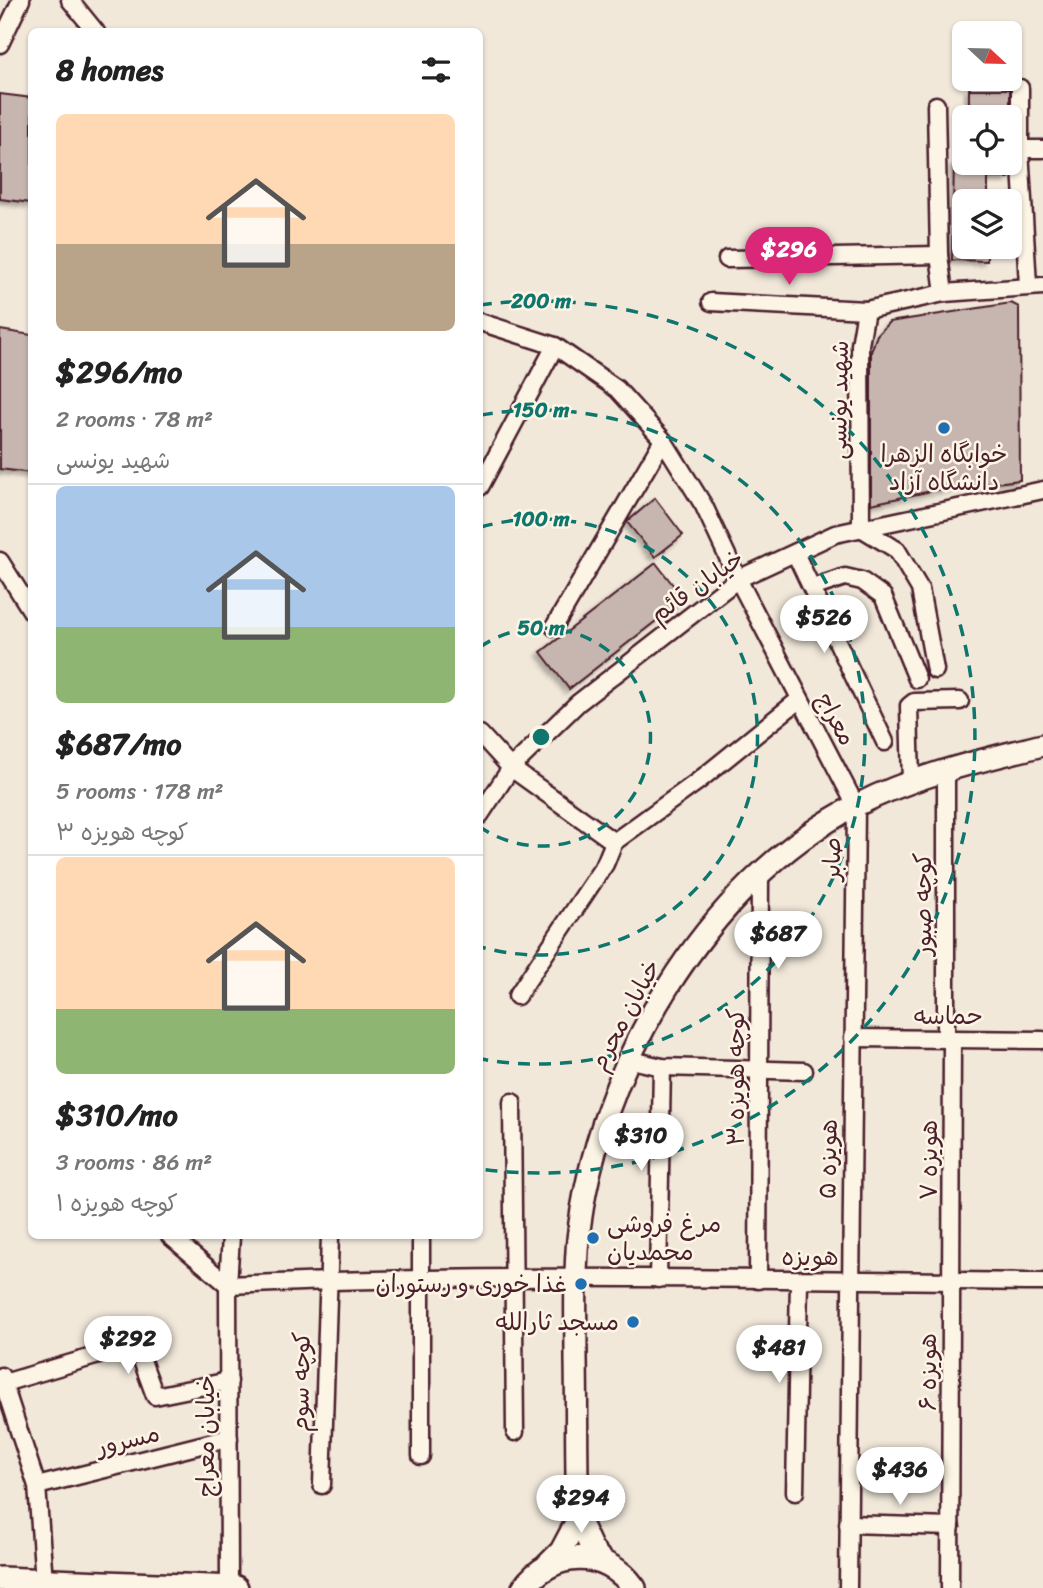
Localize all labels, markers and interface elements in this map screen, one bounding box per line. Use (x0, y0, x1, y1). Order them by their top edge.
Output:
north arrow (952, 21, 1022, 91)
map controls (952, 21, 1022, 259)
text: 8 homes (56, 43, 164, 97)
icon: filters (417, 51, 455, 89)
button: locate (952, 105, 1022, 175)
icon: home (193, 160, 319, 286)
button: layers (952, 189, 1022, 259)
pin: $296 (748, 228, 830, 287)
text: $296 (761, 229, 817, 270)
text: 200 m (510, 282, 572, 320)
street label: شهید یونسی (817, 340, 861, 460)
text: $296/mo (56, 345, 182, 399)
text: 150 m (513, 391, 570, 429)
text: 2 rooms · 78 m² (56, 399, 213, 440)
marker: خوابگاه الزهرا دانشگاه آزاد (936, 420, 952, 436)
place label: خوابگاه الزهرا دانشگاه آزاد (880, 433, 1008, 503)
text: شهید یونسی (56, 440, 170, 481)
text: 100 m (512, 500, 570, 538)
icon: home (193, 532, 319, 658)
street label: خیابان قائم (641, 538, 753, 634)
pin: $526 (783, 596, 865, 655)
text: $526 (796, 597, 852, 638)
text: 50 m (517, 609, 566, 647)
street label: معراج (804, 684, 868, 754)
text: $687/mo (56, 717, 182, 771)
centre of rings (529, 725, 553, 749)
text: 5 rooms · 178 m² (56, 771, 224, 812)
text: کوچه هویزه ۳ (56, 812, 188, 853)
street label: صابر (811, 837, 853, 883)
street label: کوچه صبور (902, 853, 944, 957)
icon: home (193, 903, 319, 1029)
pin: $687 (737, 912, 819, 971)
text: $687 (750, 913, 806, 954)
street label: خیابان محرم (578, 951, 672, 1079)
street label: حماسه (914, 995, 982, 1037)
street label: کوچه هویزه ۳ (715, 1008, 757, 1146)
text: $310/mo (56, 1088, 178, 1142)
pin: $310 (600, 1114, 682, 1173)
text: $310 (615, 1115, 667, 1156)
street label: هویزه ۵ (806, 1119, 850, 1199)
street label: هویزه ۷ (908, 1120, 950, 1200)
text: 3 rooms · 86 m² (56, 1142, 212, 1183)
text: کوچه هویزه ۱ (56, 1183, 178, 1224)
place label: مرغ فروشی محمدیان (607, 1203, 721, 1273)
marker: مرغ فروشی محمدیان (585, 1230, 601, 1246)
street label: هویزه (781, 1236, 839, 1278)
place label: غذا خوری و رستوران (375, 1263, 567, 1305)
marker: غذا خوری و رستوران (573, 1276, 589, 1292)
place label: مسجد ثارالله (495, 1301, 619, 1343)
marker: مسجد ثارالله (625, 1314, 641, 1330)
pin: $292 (87, 1316, 169, 1376)
text: $292 (100, 1318, 156, 1359)
pin: $481 (738, 1326, 820, 1385)
text: $481 (752, 1327, 806, 1368)
street label: کوچه سوم (279, 1331, 323, 1433)
street label: هویزه ۶ (907, 1333, 949, 1411)
street label: خیابان معراج (185, 1375, 227, 1497)
street label: مسرور (90, 1412, 164, 1469)
pin: $436 (859, 1448, 941, 1507)
text: $436 (872, 1449, 928, 1490)
pin: $294 (540, 1476, 622, 1535)
text: $294 (552, 1477, 610, 1518)

